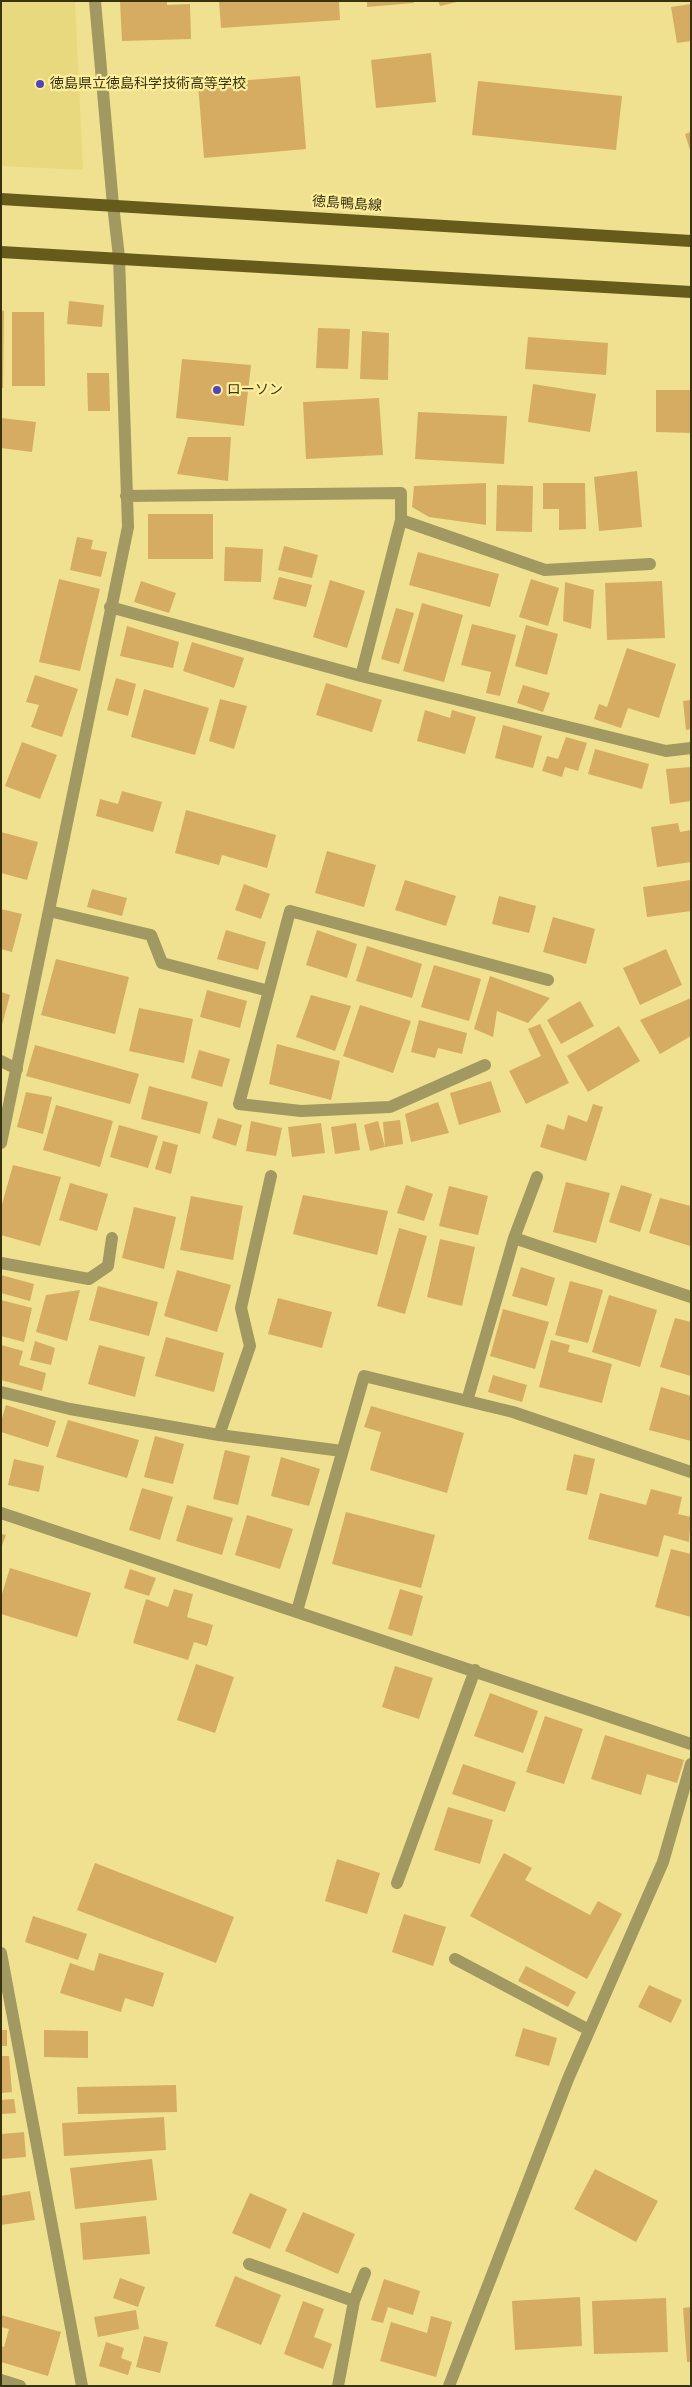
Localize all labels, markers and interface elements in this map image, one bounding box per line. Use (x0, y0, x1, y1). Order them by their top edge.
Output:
place label: 徳島県立徳島科学技術高等学校 (50, 76, 246, 92)
marker: 徳島県立徳島科学技術高等学校 (34, 78, 46, 90)
street label: 徳島鴨島線 (311, 193, 383, 215)
place label: ローソン (227, 382, 283, 398)
marker: ローソン (211, 384, 223, 396)

